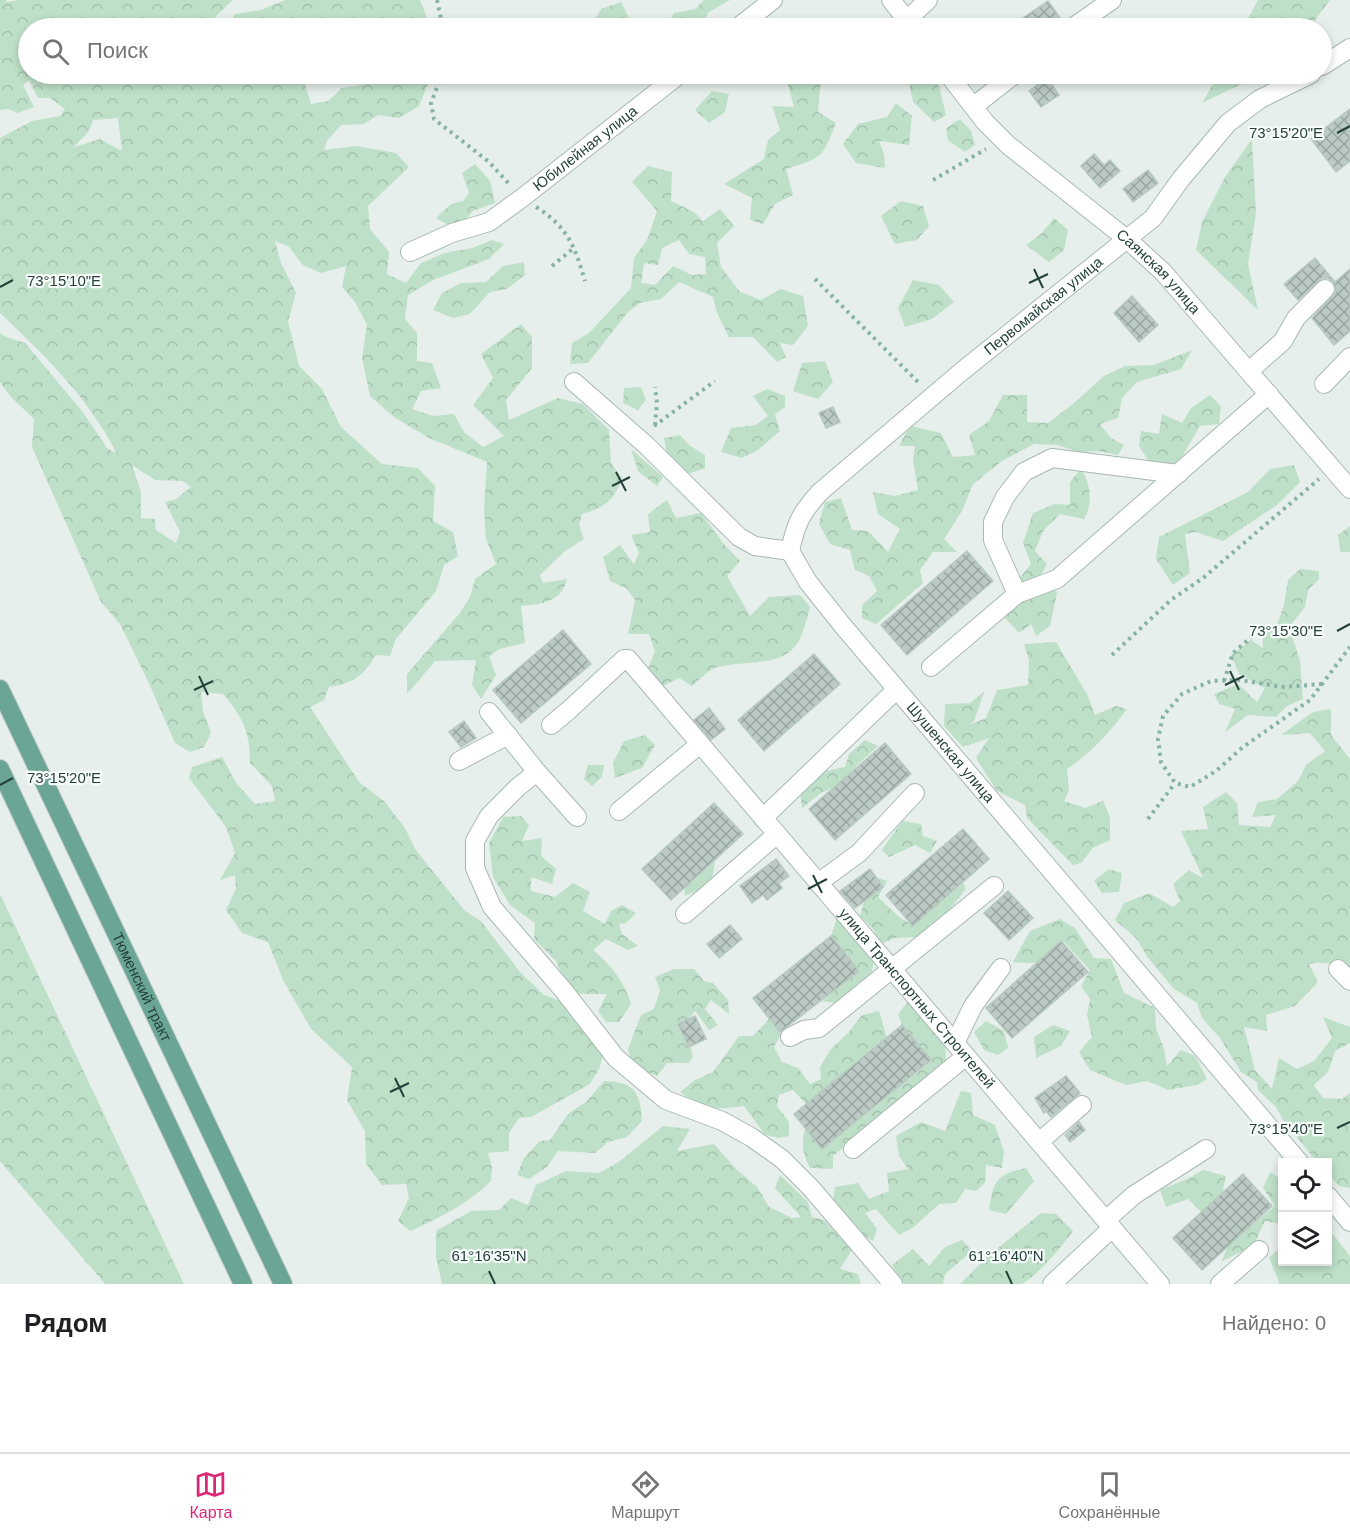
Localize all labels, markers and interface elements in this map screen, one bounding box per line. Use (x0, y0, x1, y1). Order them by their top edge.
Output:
search box (18, 18, 1332, 84)
icon: search (39, 35, 72, 68)
text: Поиск (87, 38, 148, 63)
street label: Юбилейная улица (529, 101, 641, 194)
text: 73°15'20"E (1249, 124, 1323, 141)
street label: Саянская улица (1113, 225, 1204, 317)
street label: Первомайская улица (980, 253, 1106, 358)
text: 73°15'10"E (27, 272, 101, 289)
text: 73°15'30"E (1249, 622, 1323, 639)
street label: Шушенская улица (904, 698, 999, 806)
text: 73°15'20"E (27, 769, 101, 786)
street label: улица Транспортных Строителей (836, 904, 999, 1092)
street label: Тюменский тракт (109, 930, 175, 1044)
text: 73°15'40"E (1249, 1120, 1323, 1137)
map controls (1278, 1158, 1332, 1266)
button: locate (1278, 1158, 1332, 1212)
button: layers (1278, 1212, 1332, 1266)
text: 61°16'35"N (451, 1247, 527, 1264)
text: 61°16'40"N (968, 1247, 1044, 1264)
text: Рядом (24, 1308, 107, 1338)
text: Найдено: 0 (1222, 1312, 1326, 1334)
tab: Карта (190, 1468, 232, 1522)
tab: Маршрут (611, 1468, 680, 1522)
tab: Сохранённые (1059, 1468, 1160, 1522)

